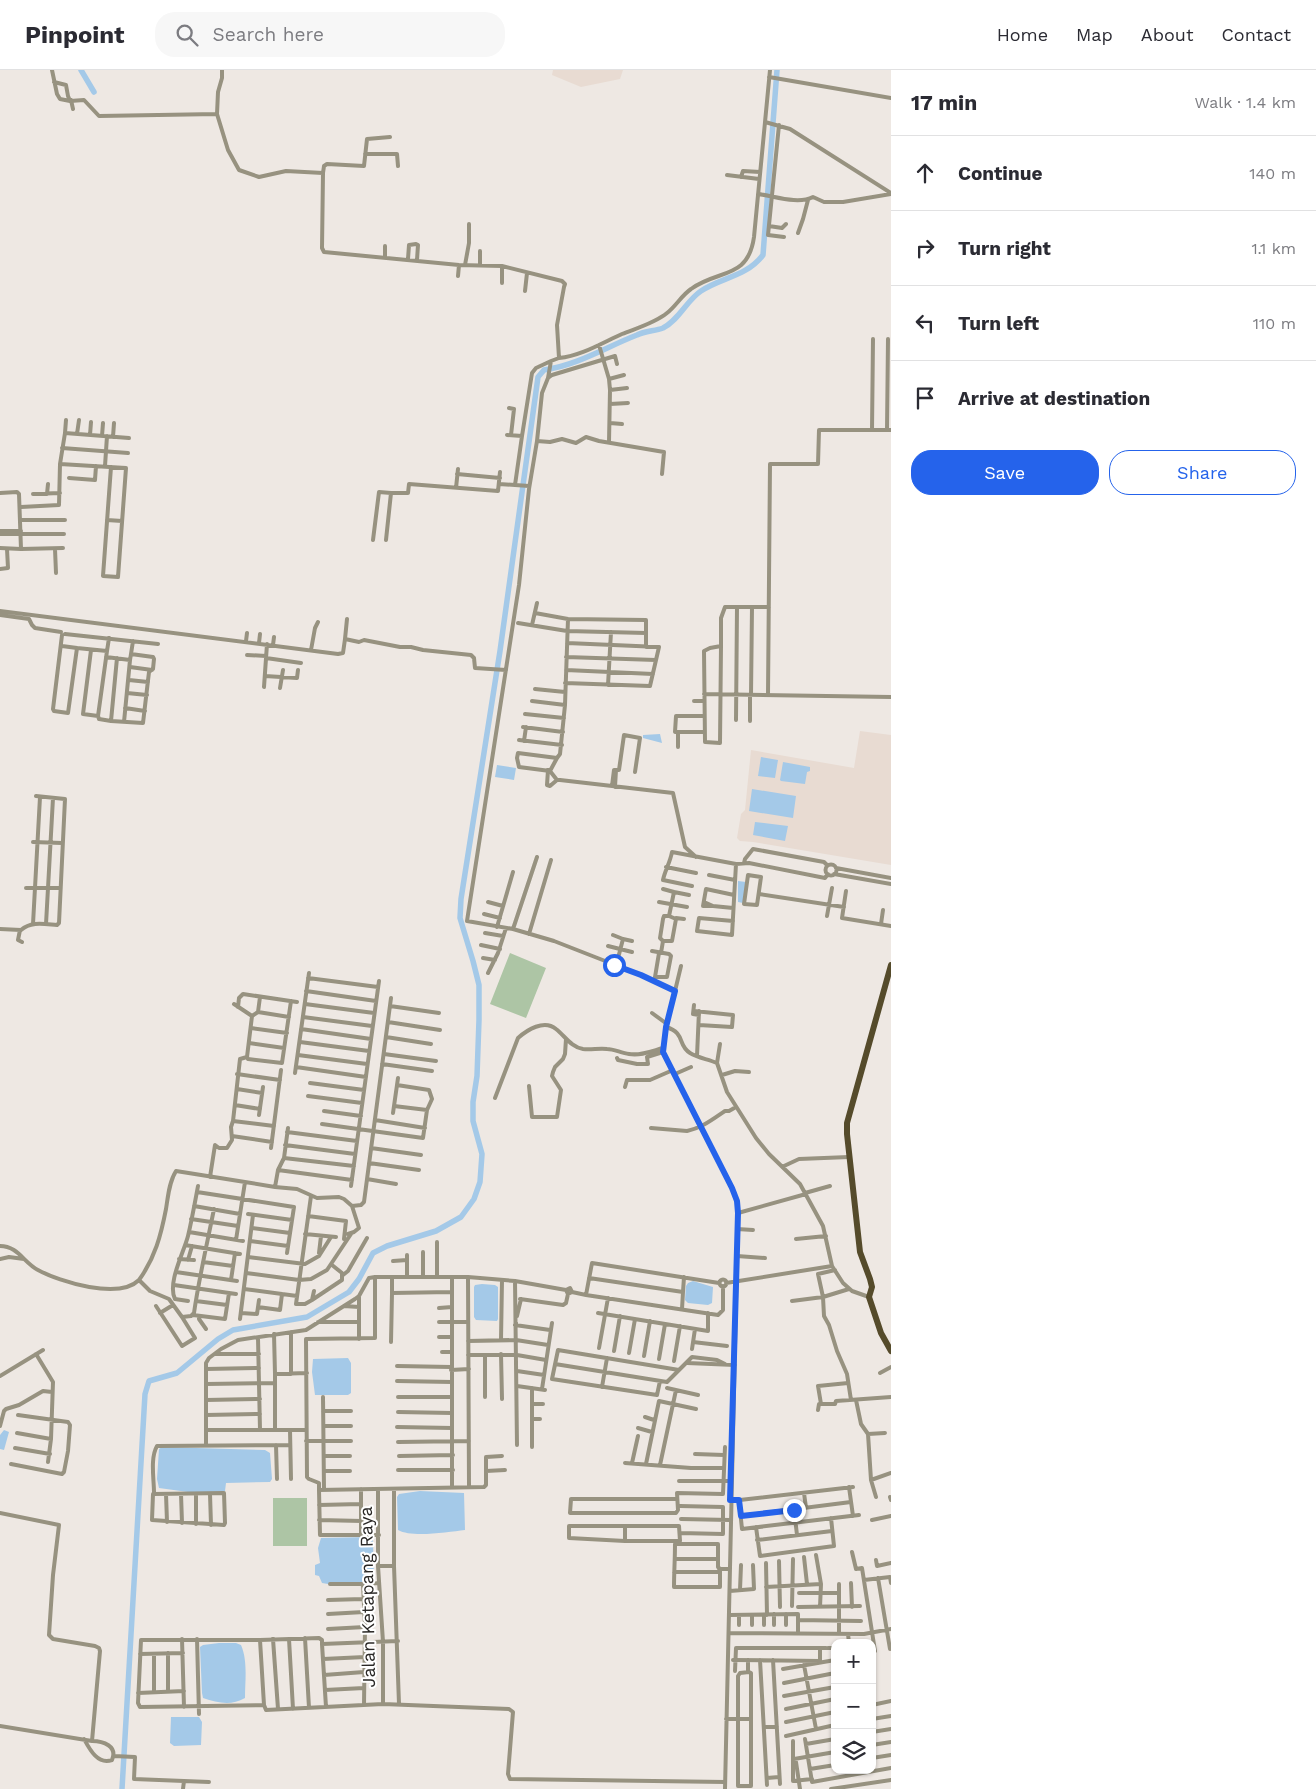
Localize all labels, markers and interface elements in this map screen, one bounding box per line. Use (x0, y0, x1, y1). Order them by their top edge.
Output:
search box (155, 12, 505, 57)
text: Pinpoint (25, 21, 125, 49)
icon: search (173, 21, 201, 49)
text: Search here (213, 23, 324, 46)
text: Home (997, 24, 1048, 45)
text: Map (1076, 24, 1113, 45)
text: About (1141, 24, 1193, 45)
text: Contact (1221, 24, 1291, 45)
text: 17 min (911, 90, 977, 115)
text: Walk · 1.4 km (1194, 93, 1296, 112)
icon: ahead (911, 159, 939, 187)
text: Continue (958, 162, 1042, 185)
text: 140 m (1249, 164, 1296, 183)
icon: right (911, 234, 939, 262)
text: Turn right (958, 237, 1051, 260)
text: 1.1 km (1251, 239, 1296, 258)
icon: left (911, 309, 939, 337)
text: Turn left (958, 312, 1039, 335)
text: 110 m (1253, 314, 1296, 333)
icon: arrive (911, 384, 939, 412)
text: Arrive at destination (958, 387, 1150, 410)
button: Save (911, 450, 1099, 495)
button: Share (1109, 450, 1296, 495)
route start (603, 954, 626, 977)
route end (783, 1499, 806, 1522)
street label: Jalan Ketapang Raya (355, 1506, 379, 1688)
map controls (831, 1639, 876, 1774)
button: + (831, 1639, 876, 1684)
button: − (831, 1684, 876, 1729)
button: layers (831, 1729, 876, 1774)

